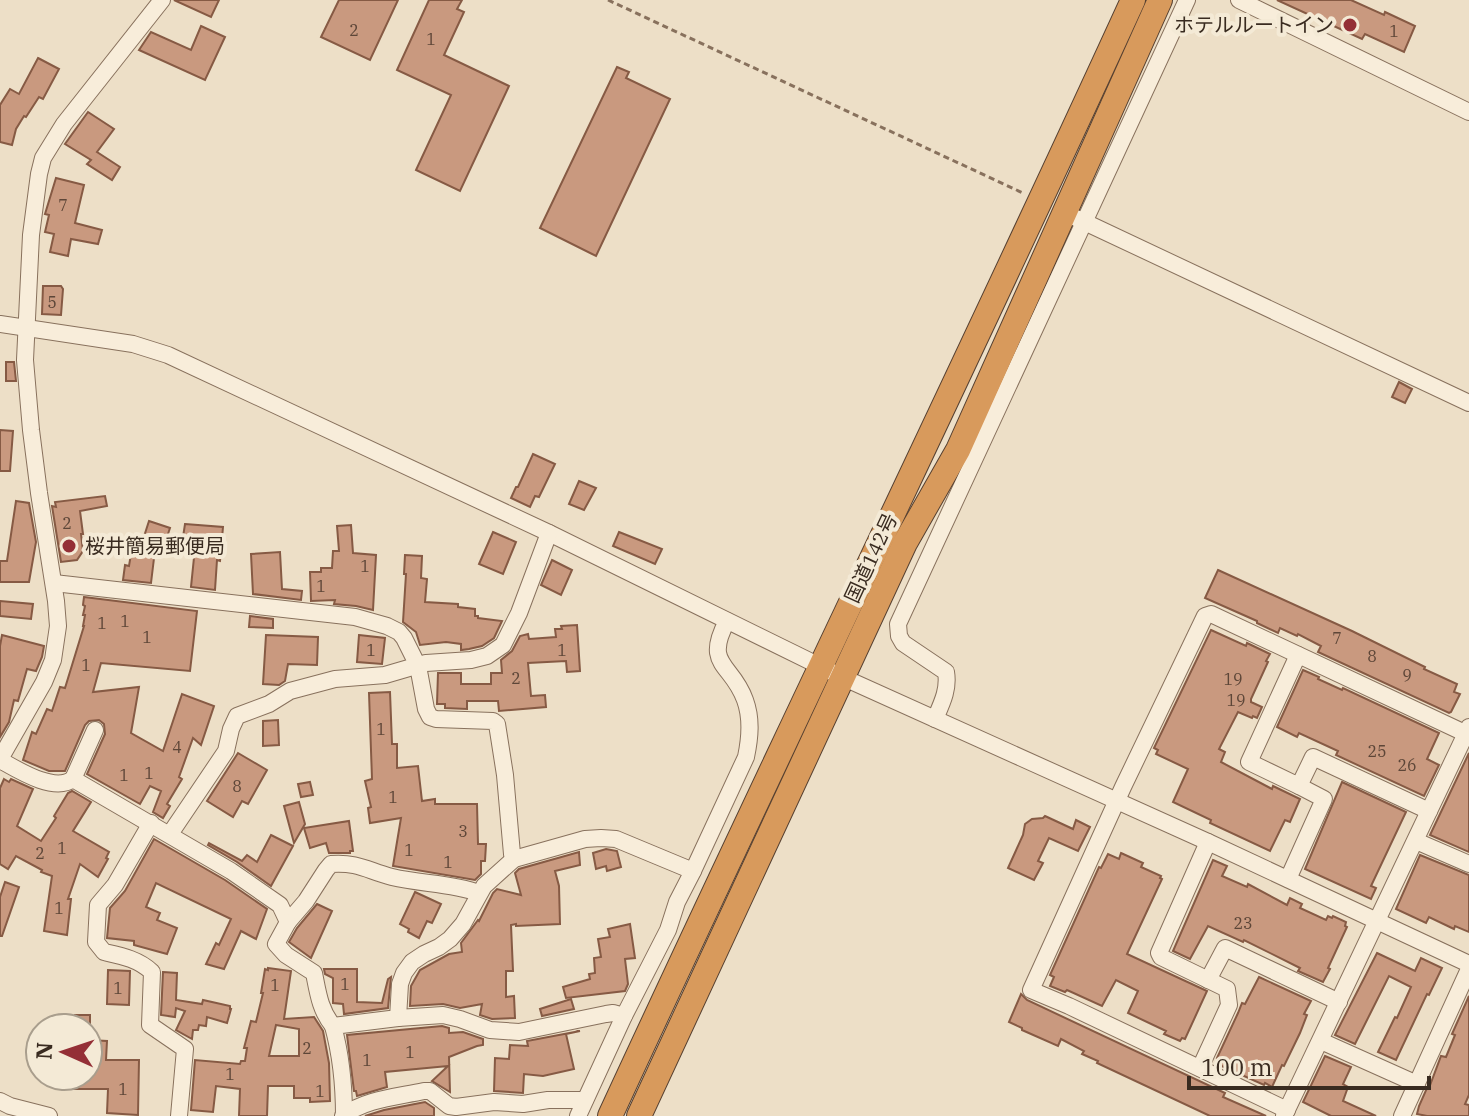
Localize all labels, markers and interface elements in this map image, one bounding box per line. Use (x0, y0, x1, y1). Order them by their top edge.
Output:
place label: ホテルルートイン (1174, 11, 1334, 38)
marker: ホテルルートイン (1341, 16, 1359, 34)
house number: 2 (349, 20, 359, 40)
house number: 1 (1389, 21, 1399, 41)
house number: 1 (426, 29, 436, 49)
house number: 7 (58, 195, 68, 215)
house number: 5 (47, 292, 57, 312)
street label: 国道142号 (838, 509, 903, 607)
house number: 2 (62, 513, 72, 533)
place label: 桜井簡易郵便局 (85, 532, 225, 559)
marker: 桜井簡易郵便局 (60, 537, 78, 555)
house number: 1 (360, 556, 370, 576)
house number: 1 (316, 576, 326, 596)
house number: 1 (120, 611, 130, 631)
house number: 1 (97, 613, 107, 633)
house number: 1 (142, 627, 152, 647)
house number: 7 (1332, 628, 1342, 648)
house number: 1 (366, 640, 376, 660)
house number: 1 (557, 640, 567, 660)
house number: 8 (1367, 646, 1377, 666)
house number: 1 (81, 655, 91, 675)
house number: 9 (1402, 665, 1412, 685)
house number: 2 (511, 668, 521, 688)
house number: 19 (1223, 669, 1243, 689)
house number: 19 (1226, 690, 1246, 710)
house number: 1 (376, 719, 386, 739)
house number: 4 (172, 737, 182, 757)
house number: 25 (1367, 741, 1387, 761)
house number: 26 (1397, 755, 1417, 775)
house number: 1 (144, 763, 154, 783)
house number: 1 (119, 765, 129, 785)
house number: 8 (232, 776, 242, 796)
house number: 1 (388, 787, 398, 807)
house number: 3 (458, 821, 468, 841)
house number: 1 (57, 838, 67, 858)
house number: 1 (404, 840, 414, 860)
house number: 2 (35, 843, 45, 863)
house number: 1 (443, 852, 453, 872)
house number: 1 (54, 898, 64, 918)
house number: 23 (1233, 913, 1253, 933)
house number: 1 (340, 974, 350, 994)
house number: 1 (270, 975, 280, 995)
house number: 1 (113, 978, 123, 998)
north arrow (24, 1012, 104, 1092)
house number: 2 (302, 1038, 312, 1058)
scale bar (1189, 1040, 1429, 1090)
text: N (29, 1041, 58, 1060)
house number: 1 (405, 1042, 415, 1062)
house number: 1 (362, 1050, 372, 1070)
text: 100 m (1201, 1051, 1273, 1083)
house number: 1 (225, 1064, 235, 1084)
house number: 1 (118, 1079, 128, 1099)
house number: 1 (315, 1081, 325, 1101)

